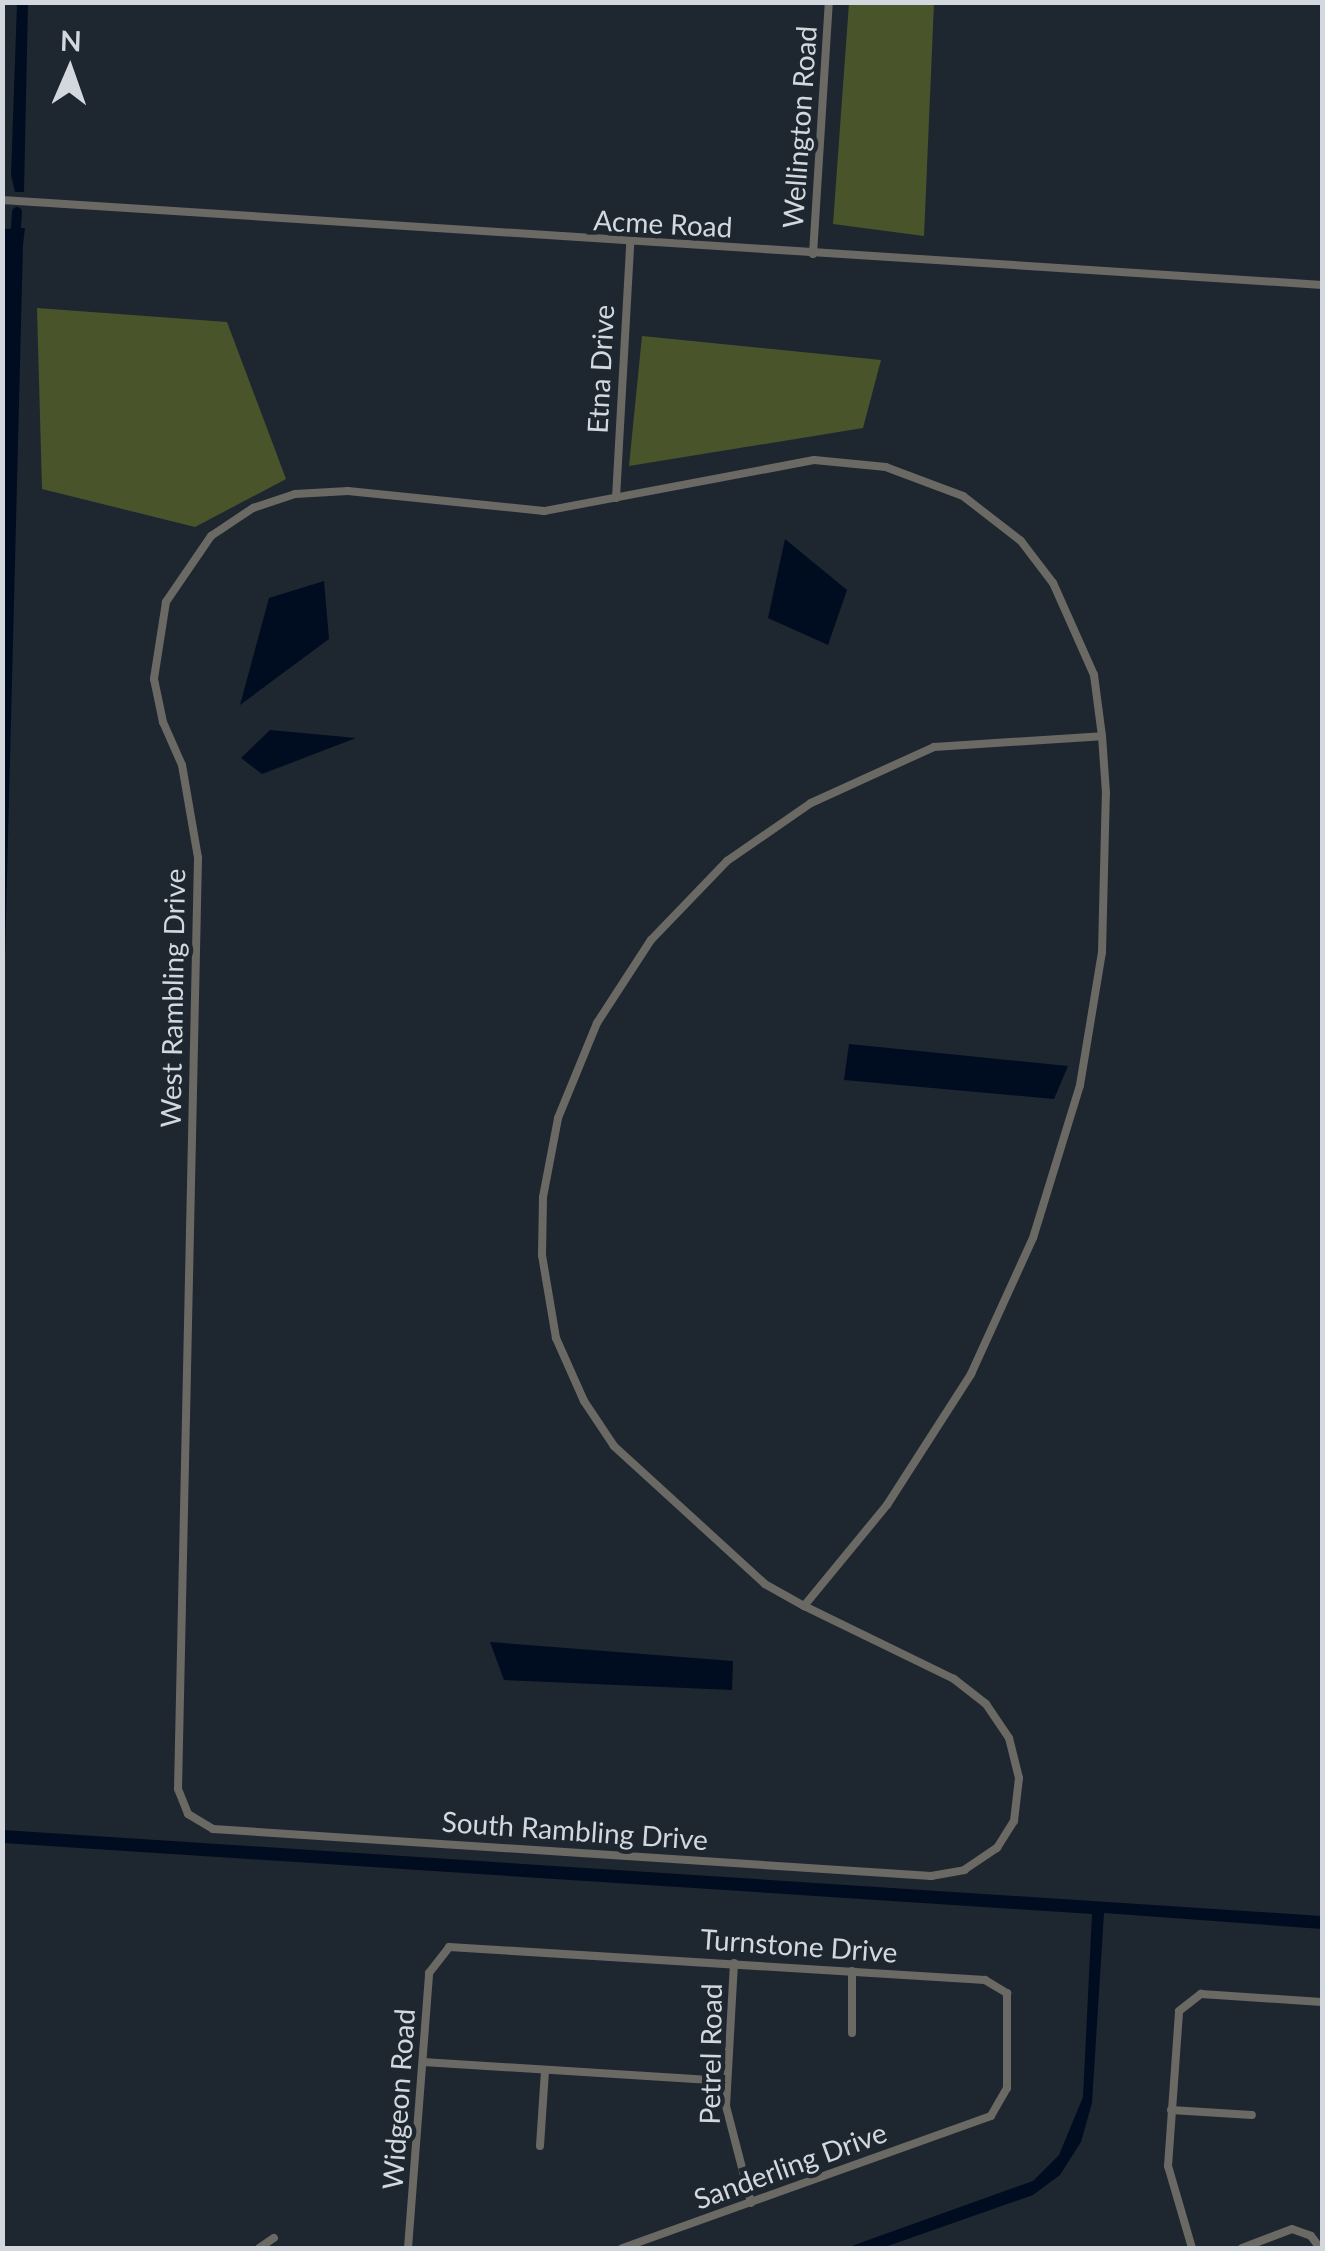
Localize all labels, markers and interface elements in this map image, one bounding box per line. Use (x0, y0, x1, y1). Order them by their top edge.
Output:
north arrow (20, 20, 120, 120)
text: N (60, 23, 82, 57)
street label: Wellington Road (775, 25, 823, 229)
street label: Acme Road (593, 203, 733, 243)
street label: Etna Drive (580, 304, 620, 434)
street label: West Rambling Drive (153, 868, 191, 1128)
street label: South Rambling Drive (441, 1804, 709, 1856)
street label: Turnstone Drive (699, 1921, 899, 1969)
street label: Petrel Road (692, 1983, 728, 2125)
street label: Widgeon Road (375, 2007, 421, 2191)
street label: Sanderling Drive (689, 2115, 891, 2215)

